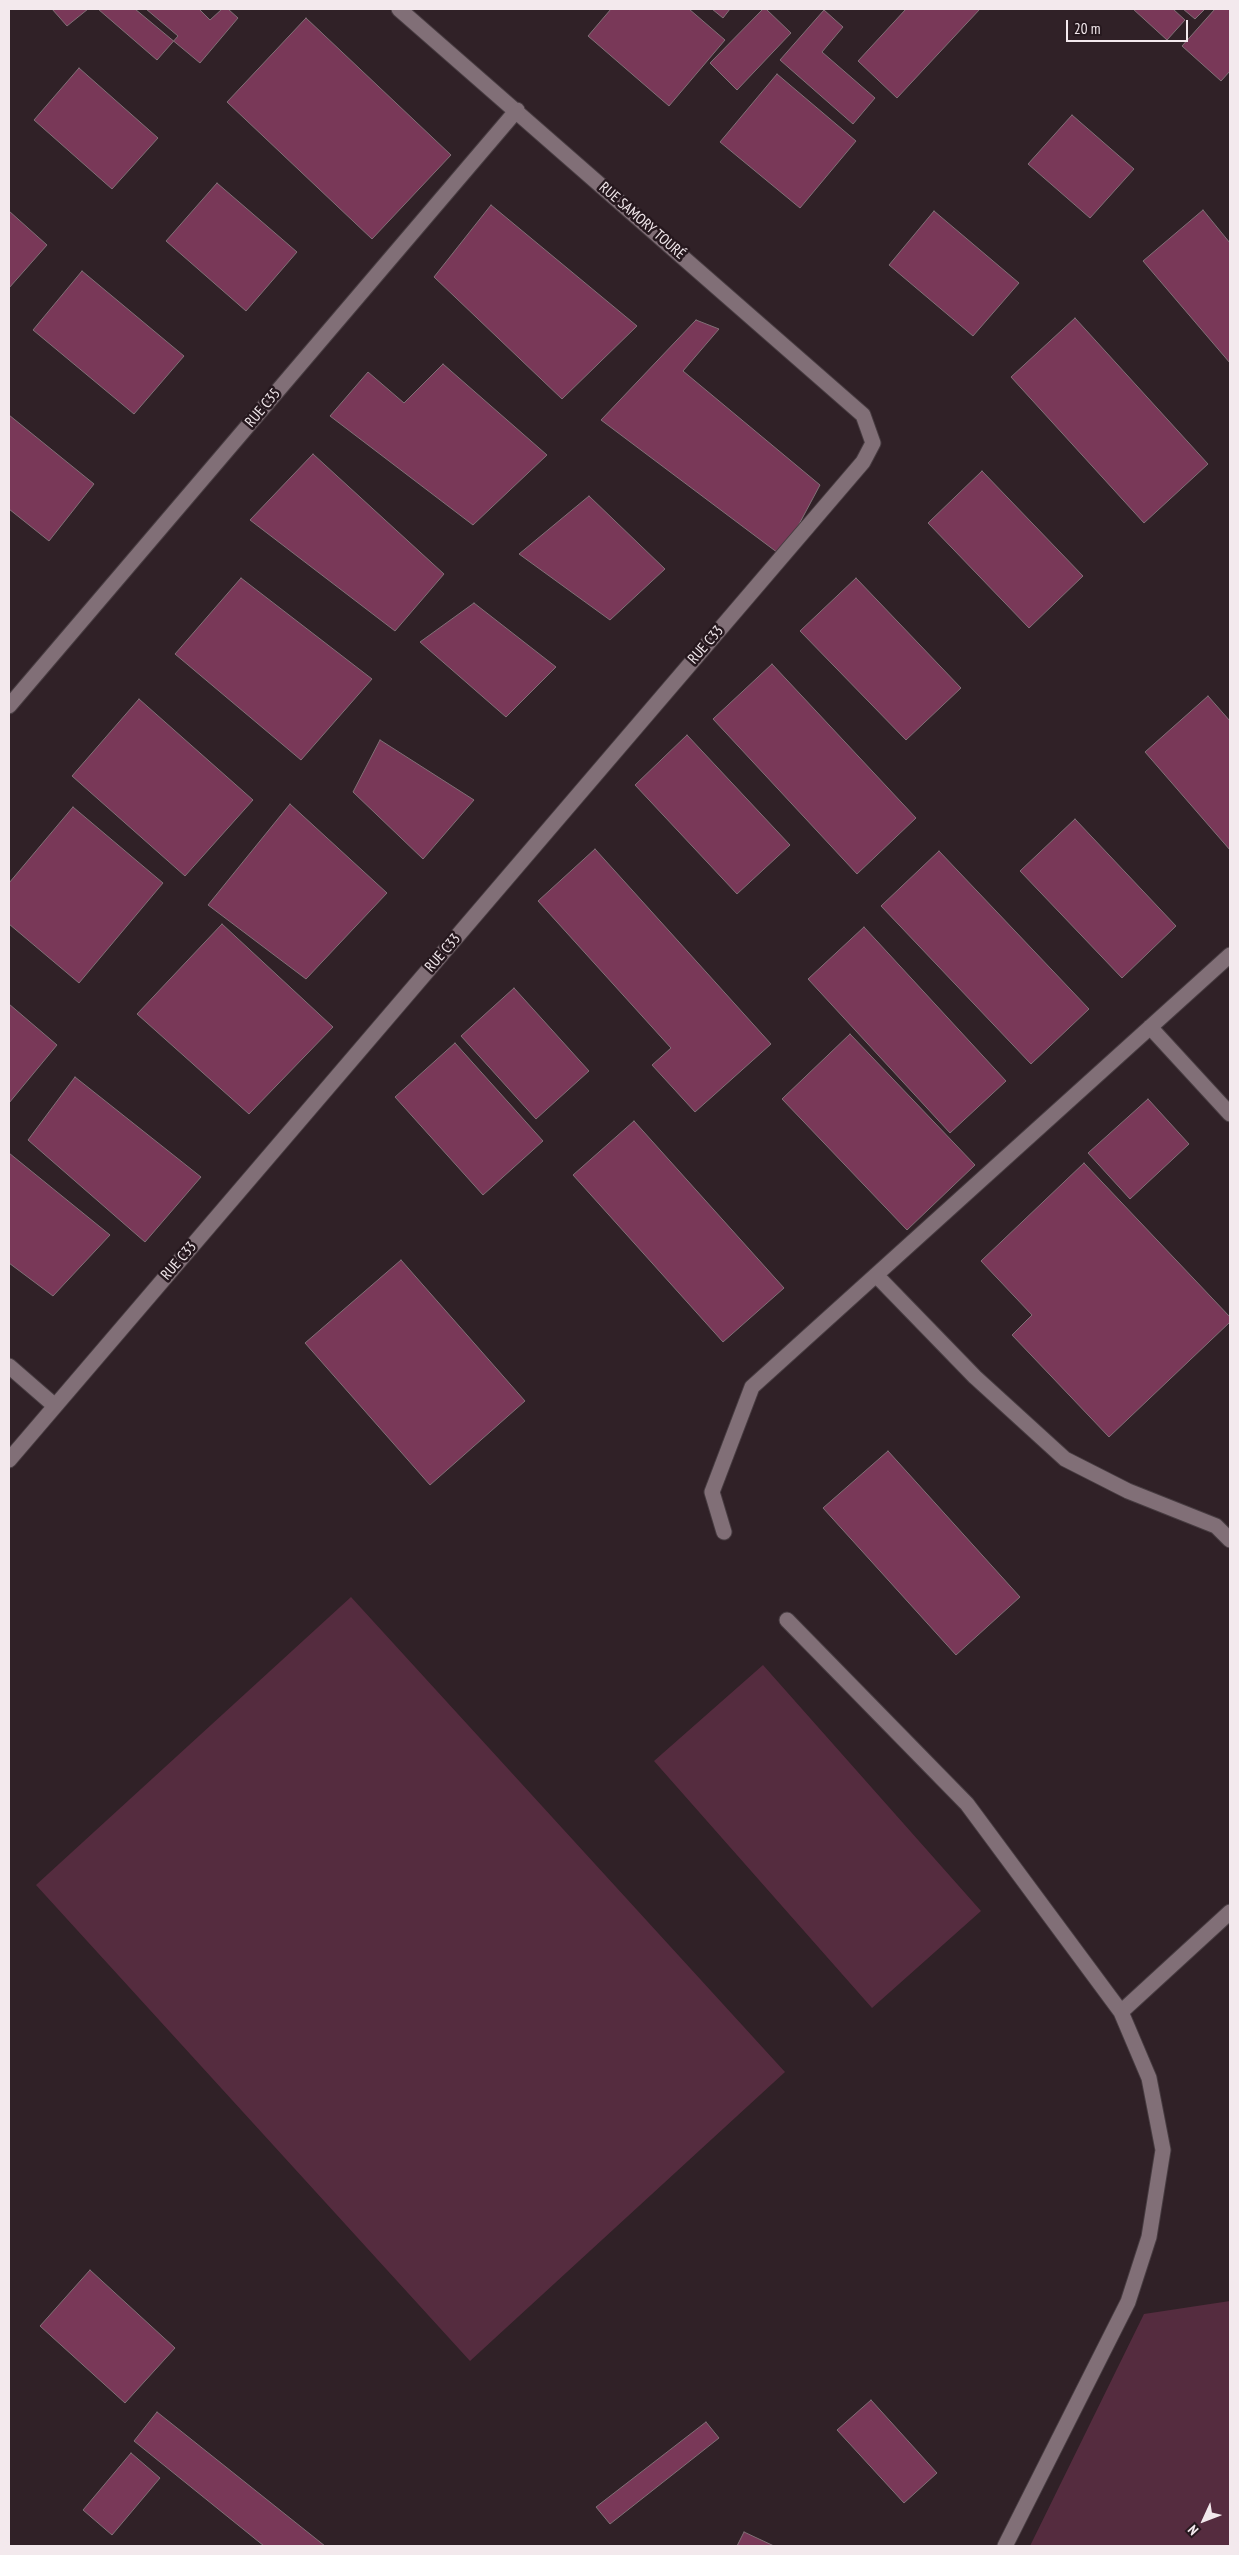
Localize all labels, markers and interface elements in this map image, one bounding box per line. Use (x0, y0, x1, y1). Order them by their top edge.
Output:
scale bar (1069, 10, 1192, 42)
text: 20 m (1074, 19, 1100, 38)
street label: RUE SAMORY TOURÉ (595, 179, 689, 263)
street label: RUE C35 (242, 385, 284, 431)
street label: RUE C33 (684, 622, 728, 668)
street label: RUE C33 (421, 930, 465, 976)
street label: RUE C33 (157, 1238, 201, 1284)
north arrow (1179, 2495, 1229, 2545)
text: N (1184, 2521, 1202, 2539)

